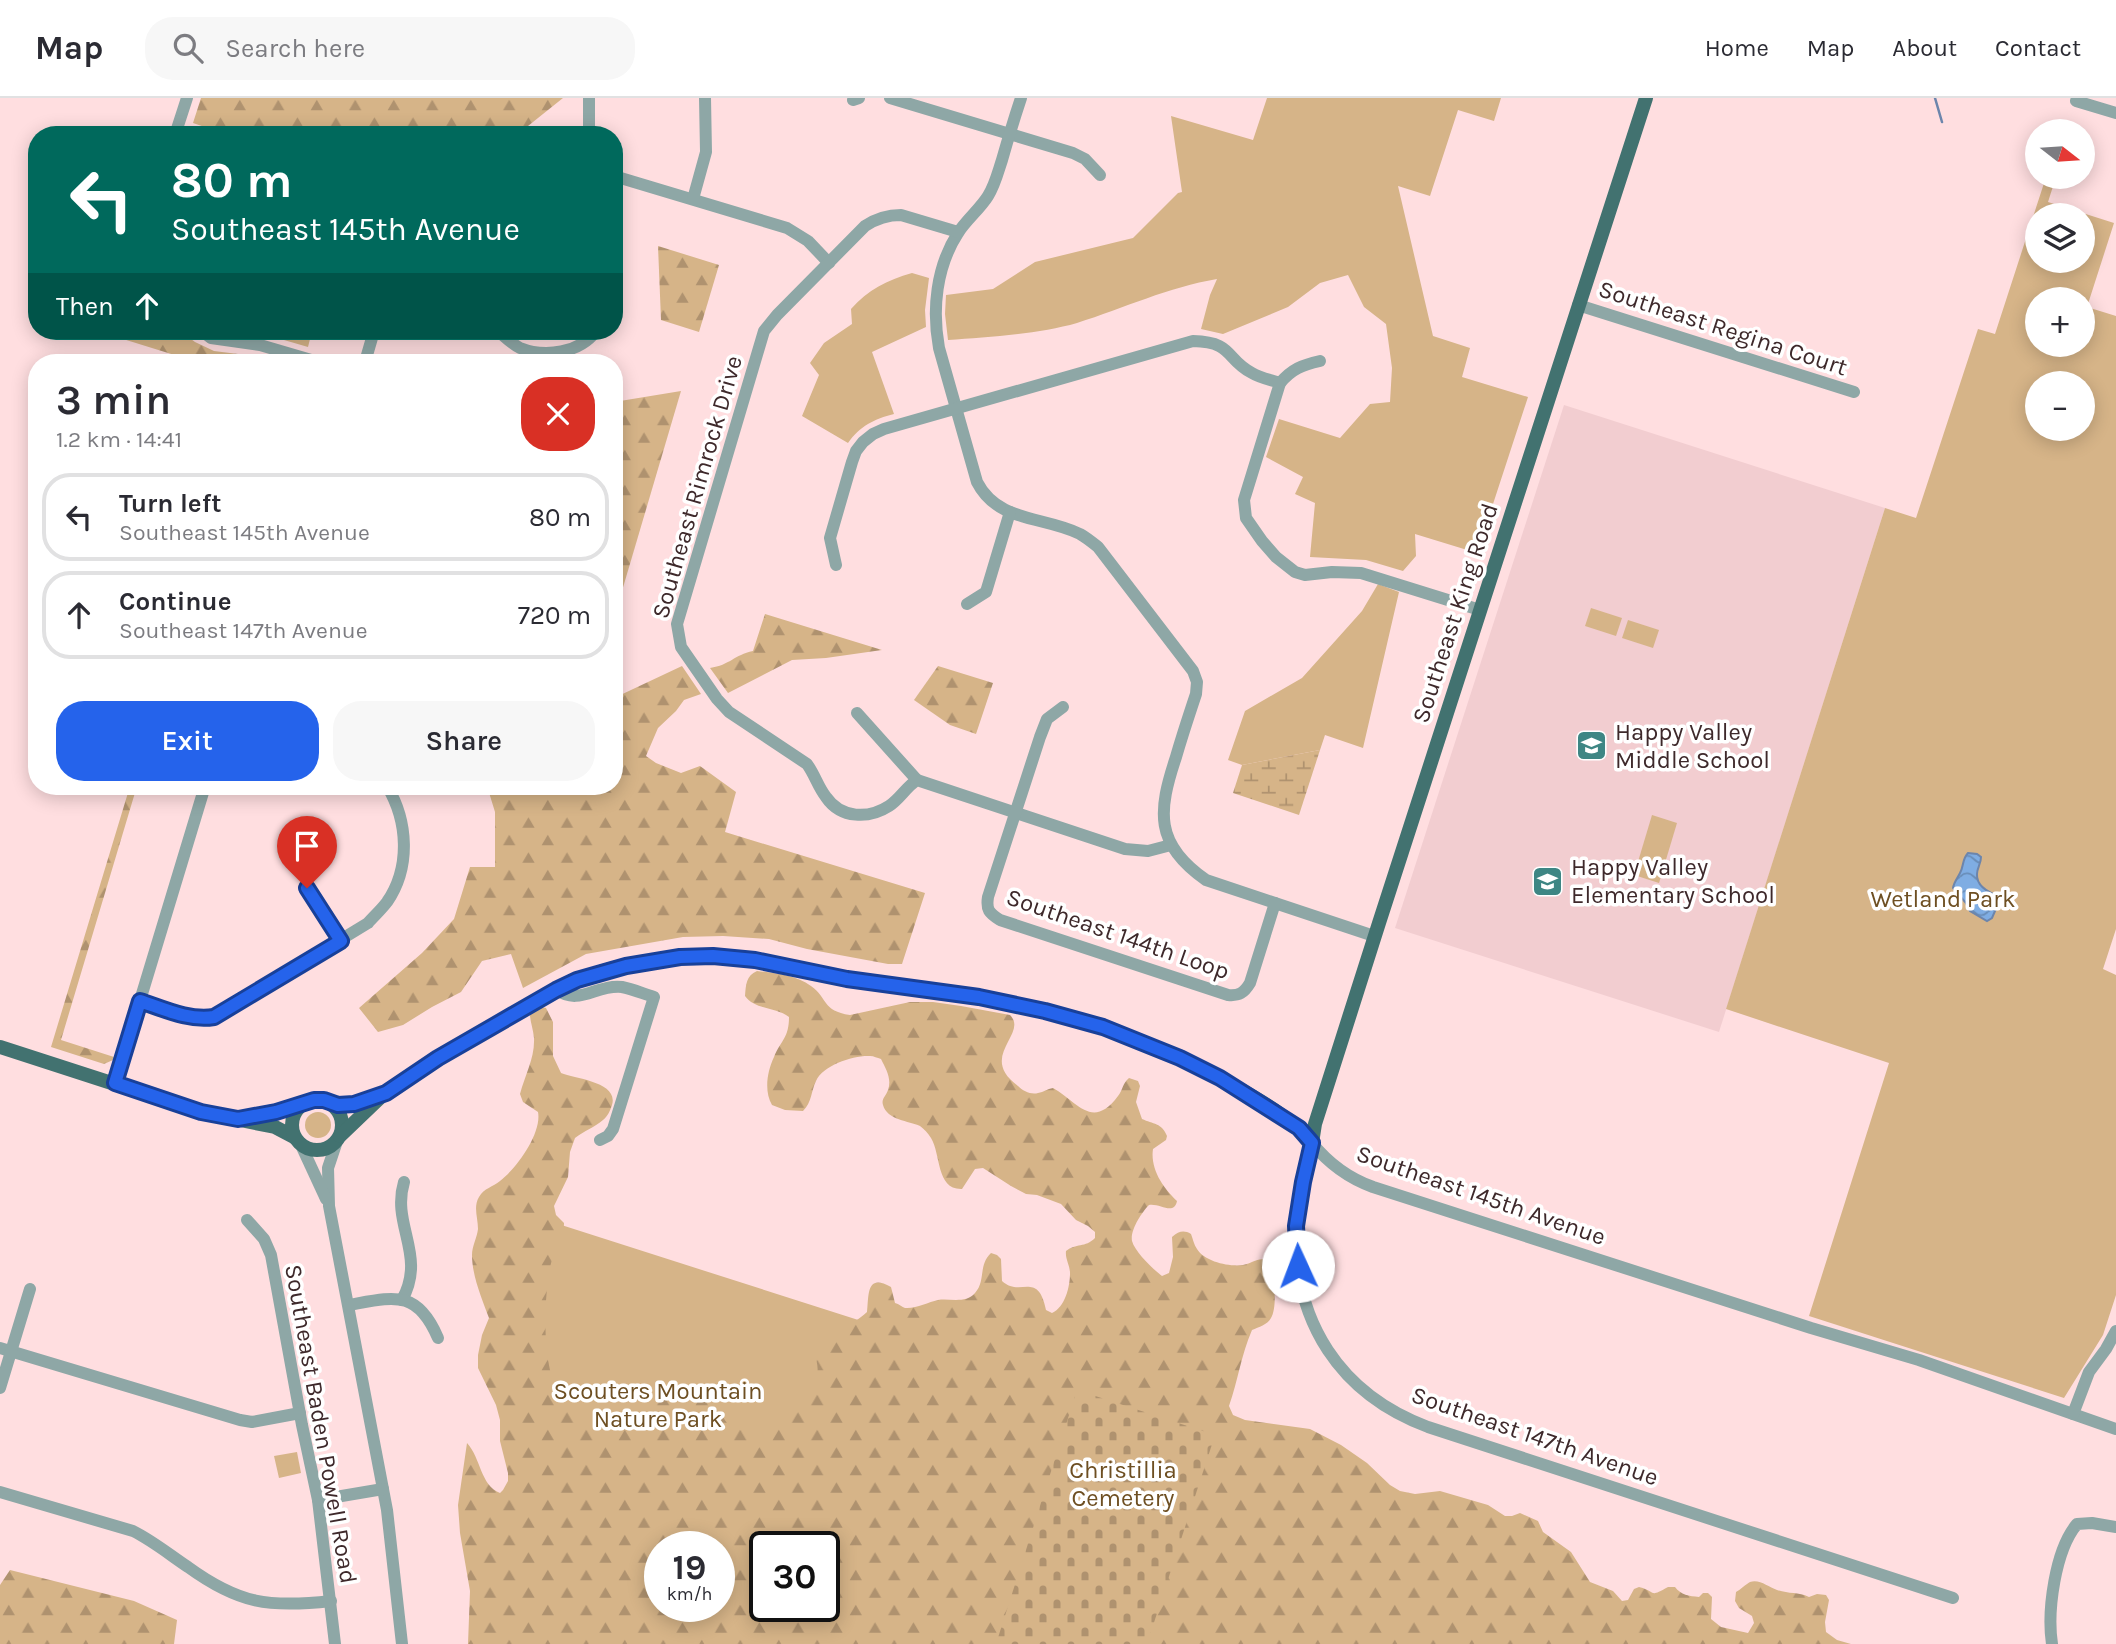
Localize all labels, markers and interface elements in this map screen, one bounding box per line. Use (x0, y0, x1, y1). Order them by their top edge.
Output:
search box (145, 17, 635, 80)
text: Map (35, 29, 103, 67)
icon: search (169, 29, 207, 67)
text: Search here (225, 33, 365, 64)
text: Home (1705, 34, 1769, 62)
text: Map (1807, 34, 1854, 62)
text: About (1892, 34, 1957, 62)
text: Contact (1995, 34, 2081, 62)
north arrow (2025, 119, 2095, 189)
map controls (2025, 119, 2095, 441)
text: 80 m (171, 152, 293, 209)
icon: left (56, 154, 147, 245)
button: layers (2025, 203, 2095, 273)
text: Southeast 145th Avenue (171, 211, 520, 248)
street label: Southeast Regina Court (1595, 275, 1851, 381)
icon: ahead (128, 287, 166, 325)
button: + (2025, 287, 2095, 357)
text: Then (56, 291, 114, 322)
street label: Southeast Rimrock Drive (646, 352, 748, 622)
button: − (2025, 371, 2095, 441)
text: 3 min (56, 375, 171, 425)
button: close (521, 377, 595, 451)
text: 1.2 km · 14:41 (56, 426, 182, 453)
text: Turn left (119, 488, 221, 519)
icon: left (60, 498, 98, 536)
street label: Southeast King Road (1406, 500, 1504, 726)
text: 80 m (529, 502, 591, 533)
text: Southeast 145th Avenue (119, 519, 370, 546)
text: Continue (119, 586, 231, 617)
icon: ahead (60, 596, 98, 634)
text: 720 m (518, 600, 591, 631)
text: Southeast 147th Avenue (119, 617, 368, 644)
button: Exit (56, 701, 319, 781)
button: Share (333, 701, 595, 781)
place label: Happy Valley Middle School (1615, 718, 1770, 774)
school or university icon: Happy Valley Middle School (1575, 729, 1609, 763)
pin (277, 816, 337, 888)
icon: arrive (288, 827, 326, 865)
place label: Happy Valley Elementary School (1571, 853, 1775, 909)
school or university icon: Happy Valley Elementary School (1531, 864, 1565, 898)
street label: Southeast 144th Loop (1003, 883, 1233, 985)
park label: Wetland Park (1870, 885, 2016, 913)
street label: Southeast 145th Avenue (1353, 1139, 1609, 1251)
position arrow (1261, 1229, 1335, 1303)
street label: Southeast Baden Powell Road (279, 1262, 363, 1586)
park label: Scouters Mountain Nature Park (553, 1377, 763, 1433)
street label: Southeast 147th Avenue (1408, 1381, 1662, 1491)
park label: Christillia Cemetery (1069, 1456, 1177, 1512)
speed limit sign: 30 (749, 1531, 840, 1622)
text: 19 (673, 1547, 706, 1588)
text: km/h (667, 1583, 712, 1605)

